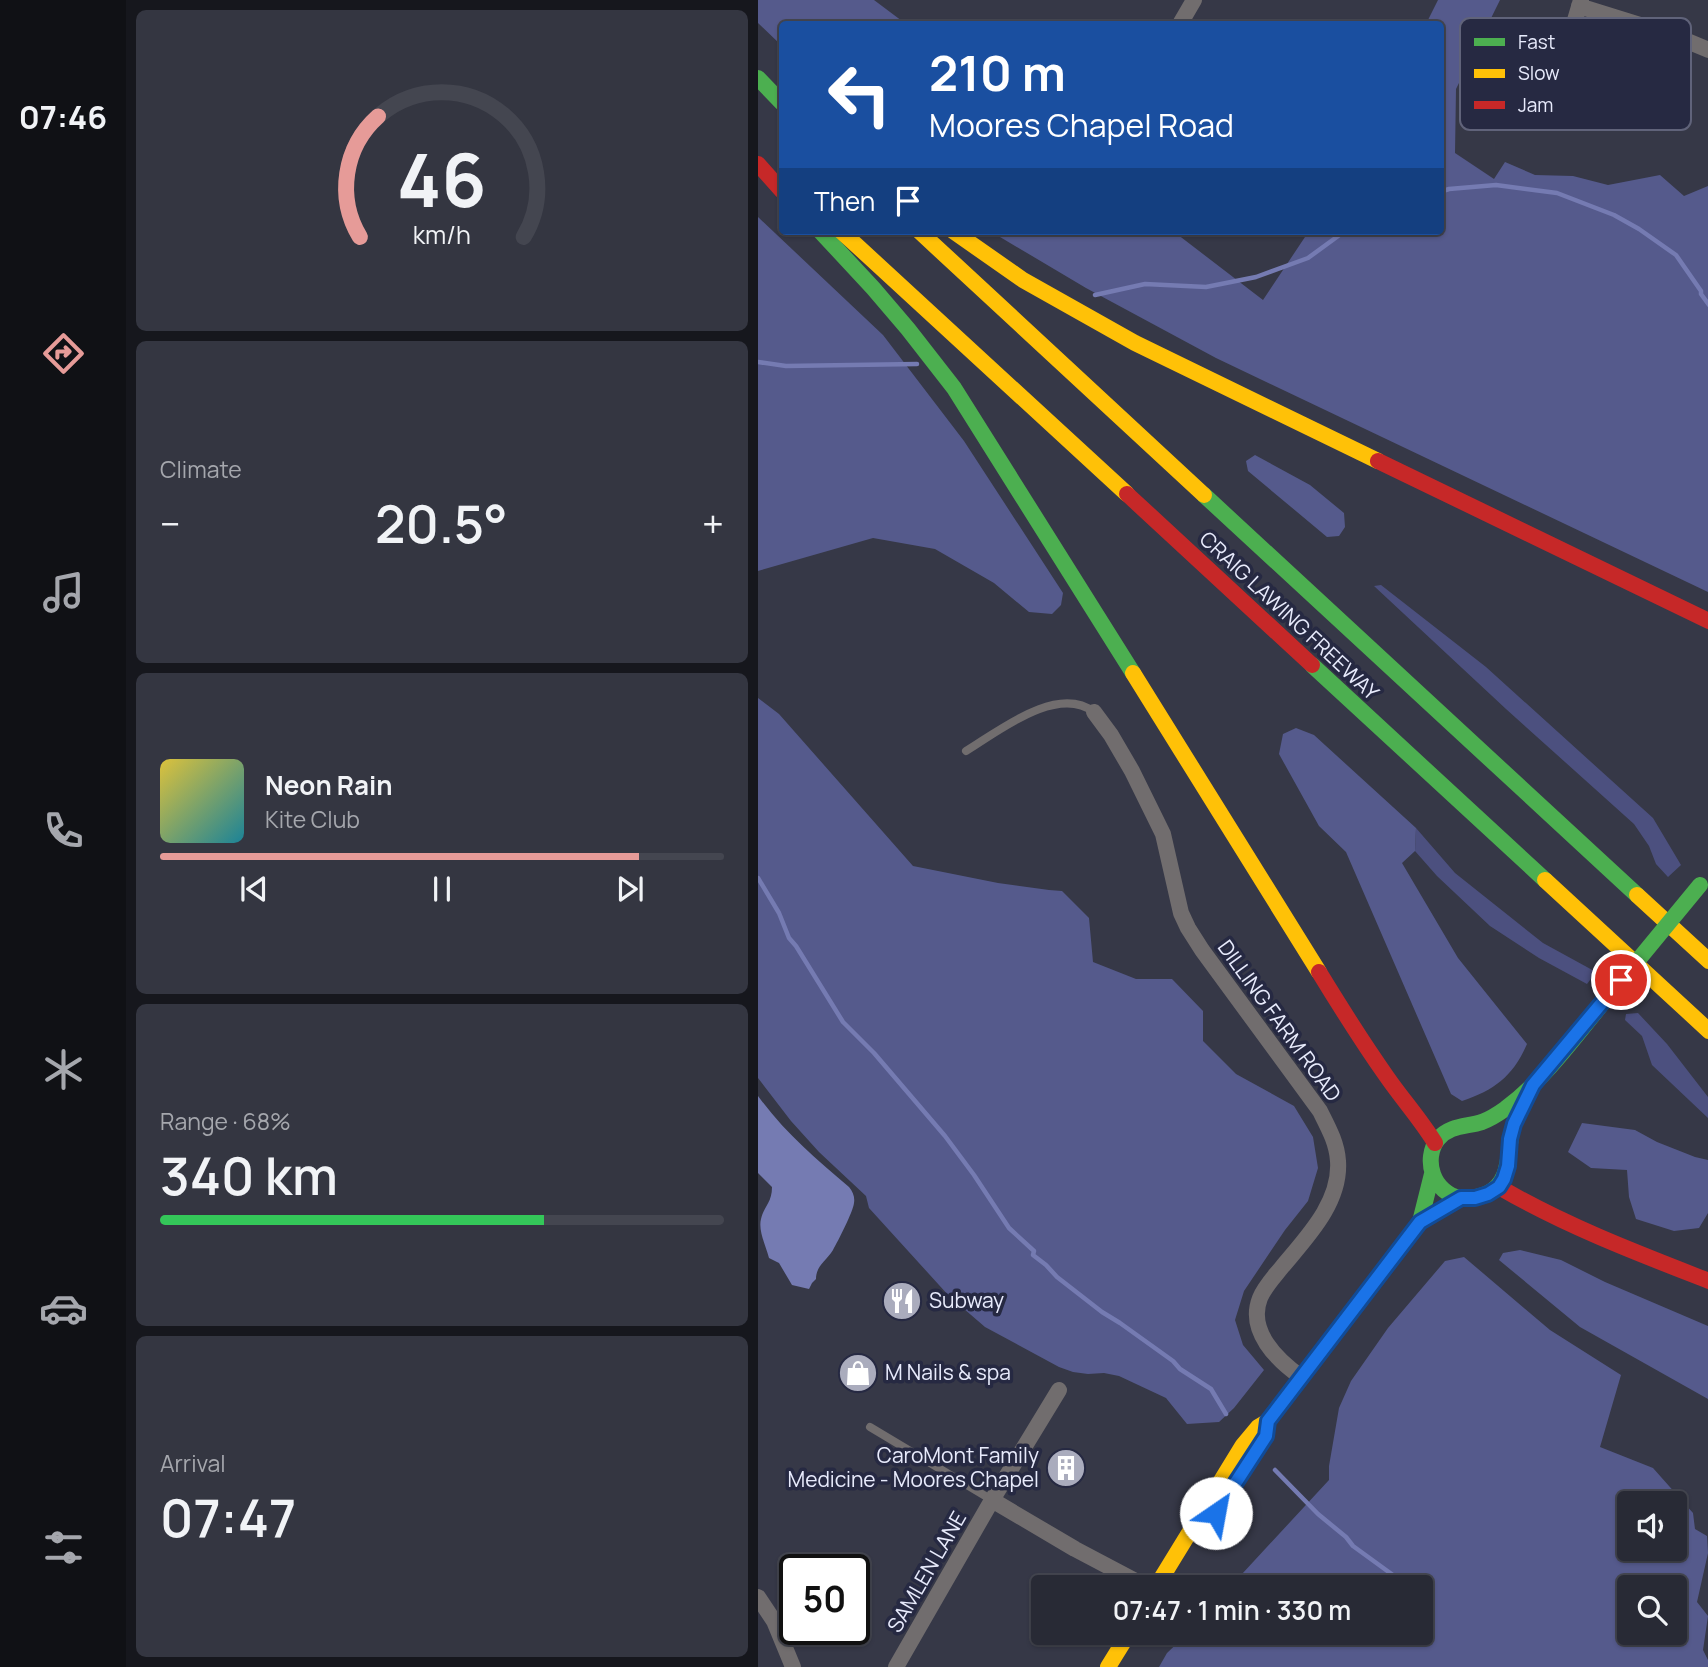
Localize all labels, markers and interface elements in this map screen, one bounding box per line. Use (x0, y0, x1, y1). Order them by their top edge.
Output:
legend (1460, 18, 1691, 130)
text: Fast (1518, 29, 1555, 55)
text: 210 m (929, 39, 1066, 106)
icon: left (814, 49, 905, 140)
text: Slow (1518, 60, 1560, 86)
text: Jam (1518, 92, 1553, 118)
text: 07:46 (19, 95, 107, 139)
text: Moores Chapel Road (929, 103, 1234, 147)
text: 46 (397, 129, 487, 229)
icon: arrive (889, 182, 927, 220)
text: Then (814, 183, 875, 219)
text: km/h (413, 217, 471, 252)
icon: directions (39, 329, 88, 378)
text: Climate (160, 453, 242, 485)
text: 20.5° (375, 488, 508, 559)
text: − (160, 497, 181, 549)
text: + (702, 497, 724, 549)
street label: CRAIG LAWING FREEWAY (1194, 525, 1386, 706)
icon: music (39, 568, 88, 617)
text: Neon Rain (265, 767, 393, 803)
text: Kite Club (265, 803, 360, 835)
icon: phone (39, 806, 88, 855)
icon: previous (235, 870, 273, 908)
icon: pause (423, 870, 461, 908)
icon: next (611, 870, 649, 908)
street label: DILLING FARM ROAD (1212, 934, 1348, 1107)
pin (1591, 950, 1651, 1010)
icon: arrive (1602, 961, 1640, 999)
icon: climate (39, 1045, 88, 1094)
text: Range · 68% (160, 1105, 291, 1137)
text: 340 km (160, 1140, 338, 1211)
restaurant icon: Subway (881, 1280, 923, 1322)
icon: car (39, 1284, 88, 1333)
place label: Subway (929, 1286, 1004, 1314)
shop icon: M Nails & spa (837, 1352, 879, 1394)
place label: M Nails & spa (885, 1358, 1011, 1386)
place label: CaroMont Family Medicine - Moores Chapel (787, 1441, 1039, 1493)
text: Arrival (160, 1447, 226, 1479)
building icon: CaroMont Family Medicine - Moores Chapel (1045, 1447, 1087, 1489)
position arrow (1179, 1476, 1253, 1550)
text: 07:47 (160, 1482, 296, 1553)
map controls (1617, 1491, 1687, 1645)
button: sound (1617, 1491, 1687, 1561)
street label: SAMLEN LANE (880, 1506, 972, 1637)
icon: filters (39, 1523, 88, 1572)
speed limit sign: 50 (779, 1554, 870, 1645)
button: search (1617, 1575, 1687, 1645)
text: 07:47 · 1 min · 330 m (1113, 1592, 1351, 1628)

